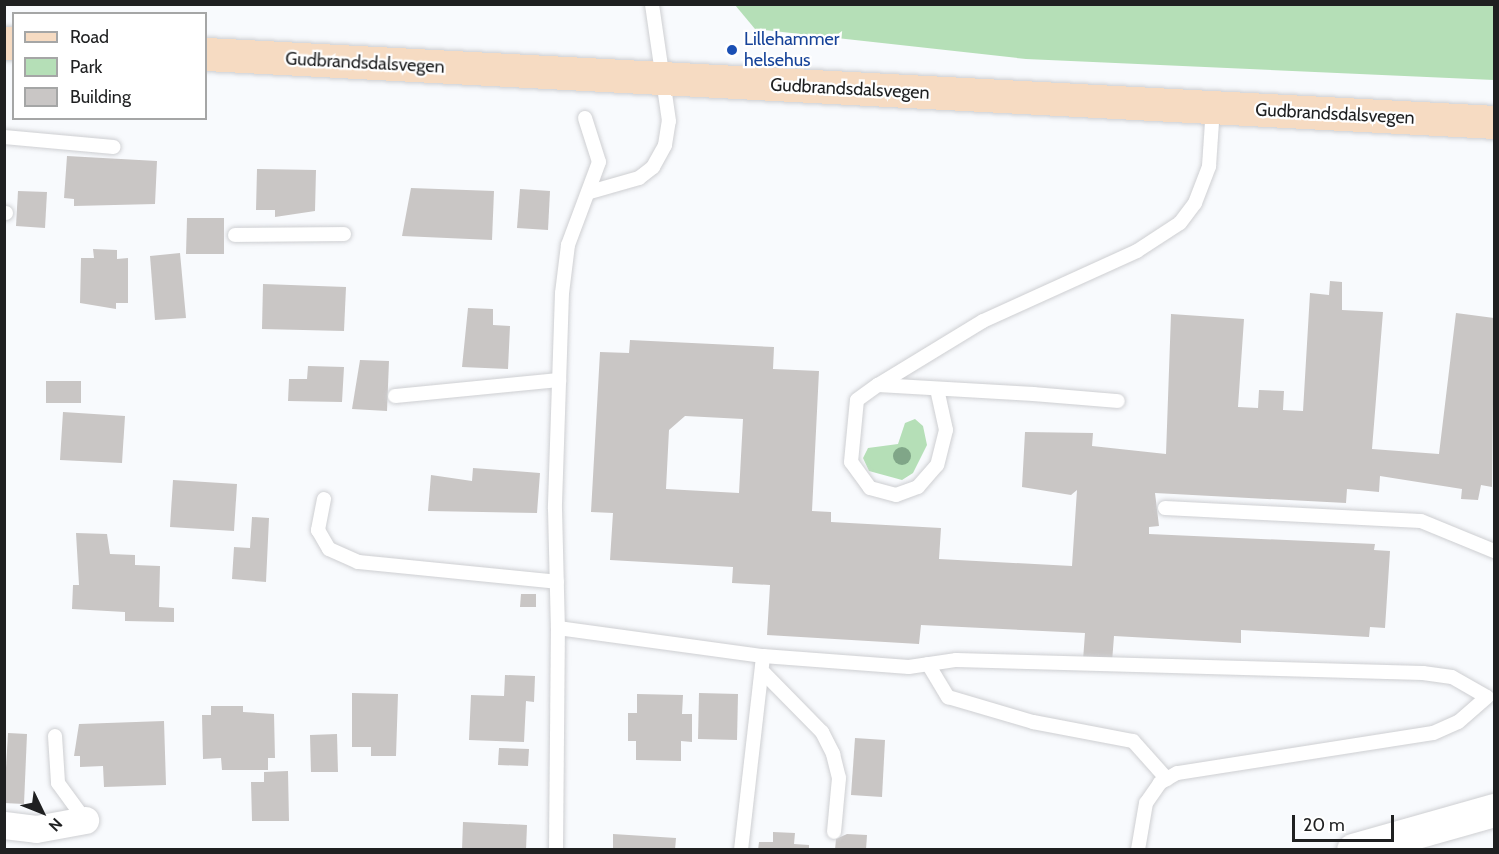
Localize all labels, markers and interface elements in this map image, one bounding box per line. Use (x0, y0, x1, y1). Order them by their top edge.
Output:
legend (12, 12, 207, 120)
text: Road (70, 26, 109, 48)
place label: Lillehammer helsehus (744, 29, 839, 72)
marker: Lillehammer helsehus (725, 43, 739, 57)
street label: Gudbrandsdalsvegen (285, 48, 445, 78)
text: Park (70, 56, 102, 78)
street label: Gudbrandsdalsvegen (770, 74, 930, 104)
text: Building (70, 86, 131, 108)
street label: Gudbrandsdalsvegen (1255, 99, 1415, 129)
north arrow (12, 782, 72, 842)
scale bar (1295, 803, 1397, 841)
text: N (45, 814, 66, 835)
text: 20 m (1303, 814, 1345, 836)

